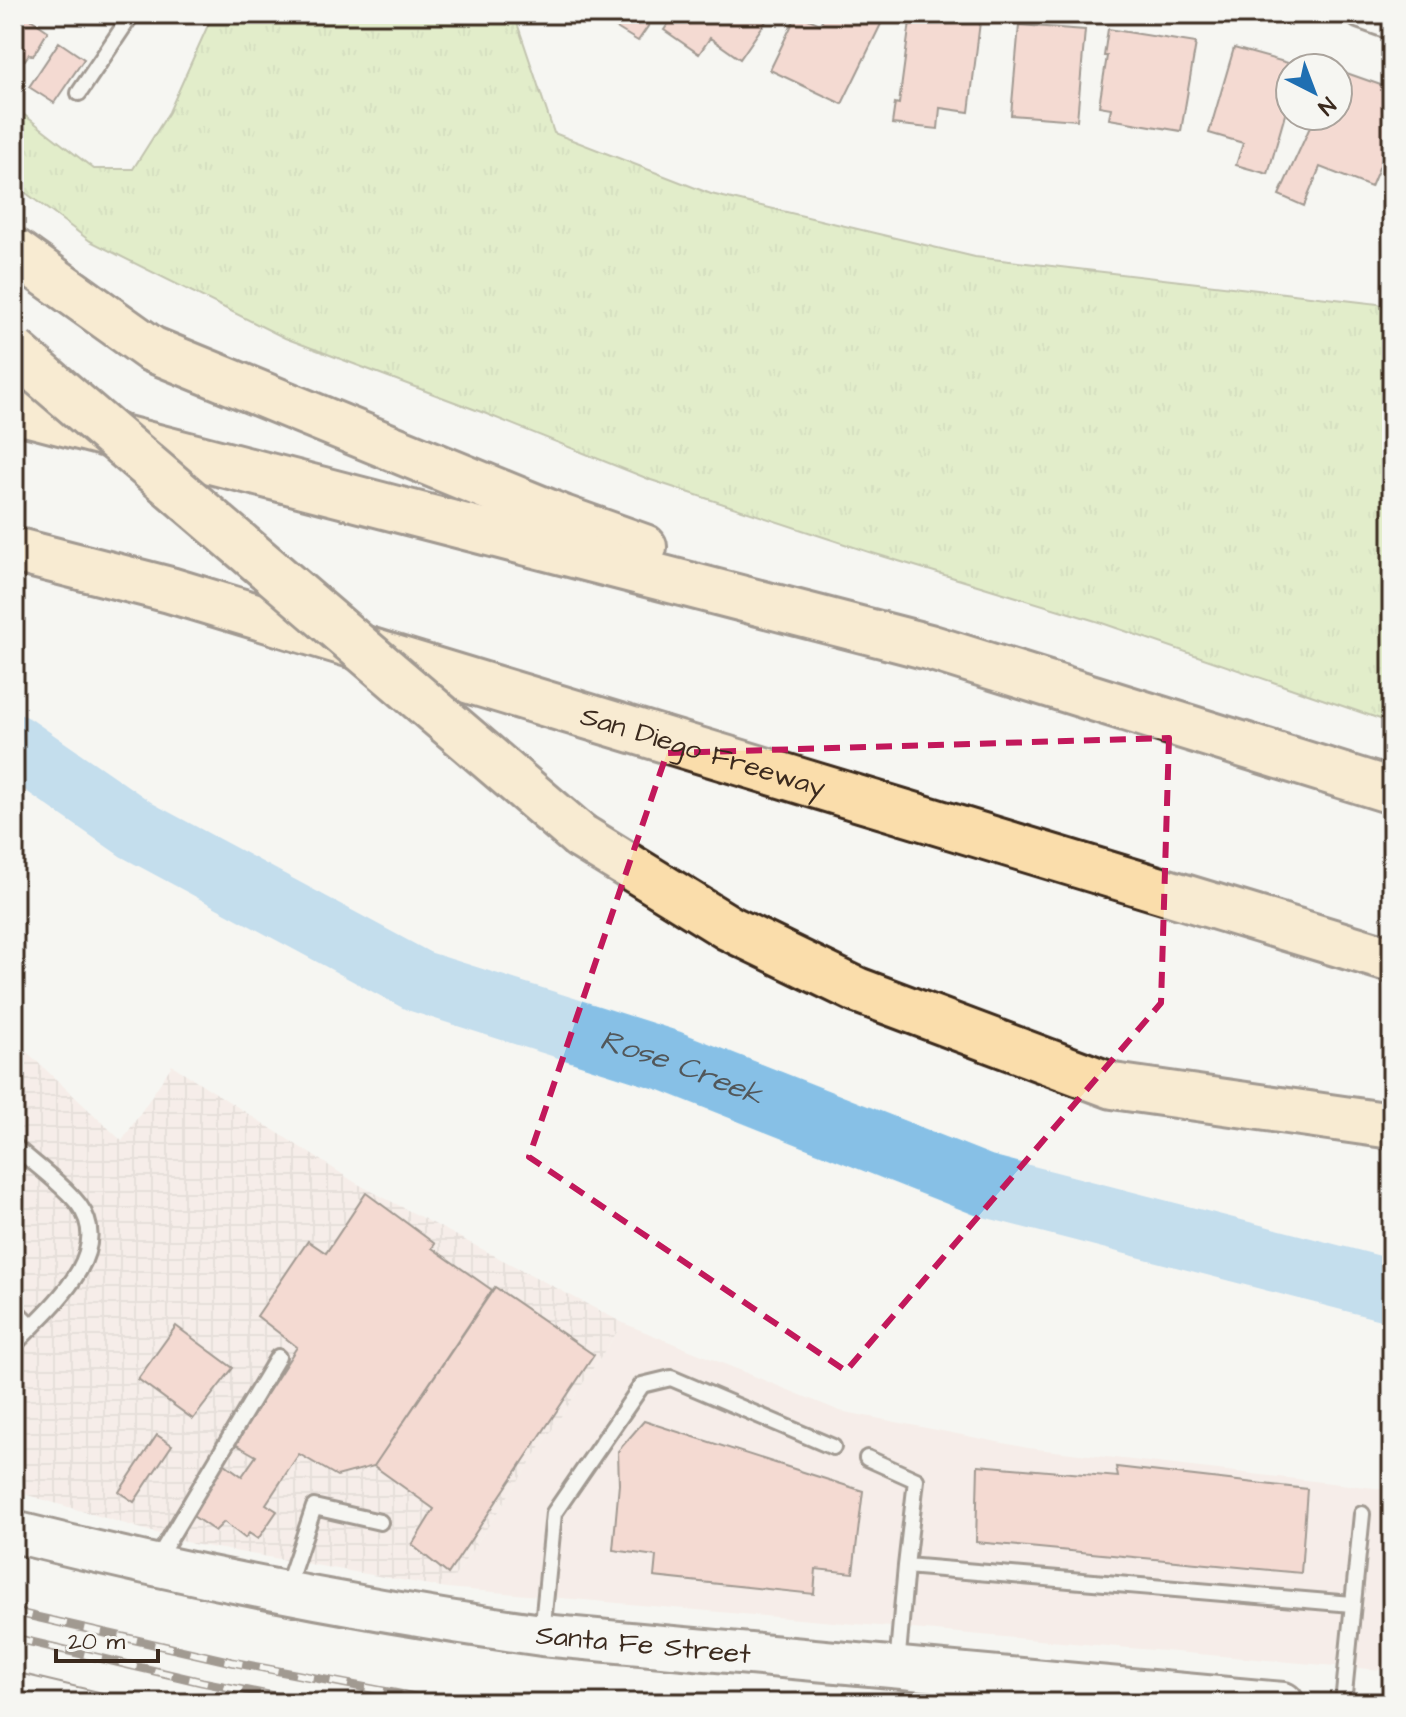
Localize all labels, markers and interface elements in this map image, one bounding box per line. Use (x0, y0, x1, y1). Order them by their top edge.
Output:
north arrow (1274, 52, 1354, 132)
text: N (1311, 90, 1342, 122)
street label: San Diego Freeway (576, 696, 830, 809)
water label: Rose Creek (595, 1019, 770, 1117)
scale bar (56, 1613, 158, 1663)
street label: Santa Fe Street (534, 1615, 753, 1674)
text: 20 m (68, 1625, 125, 1659)

